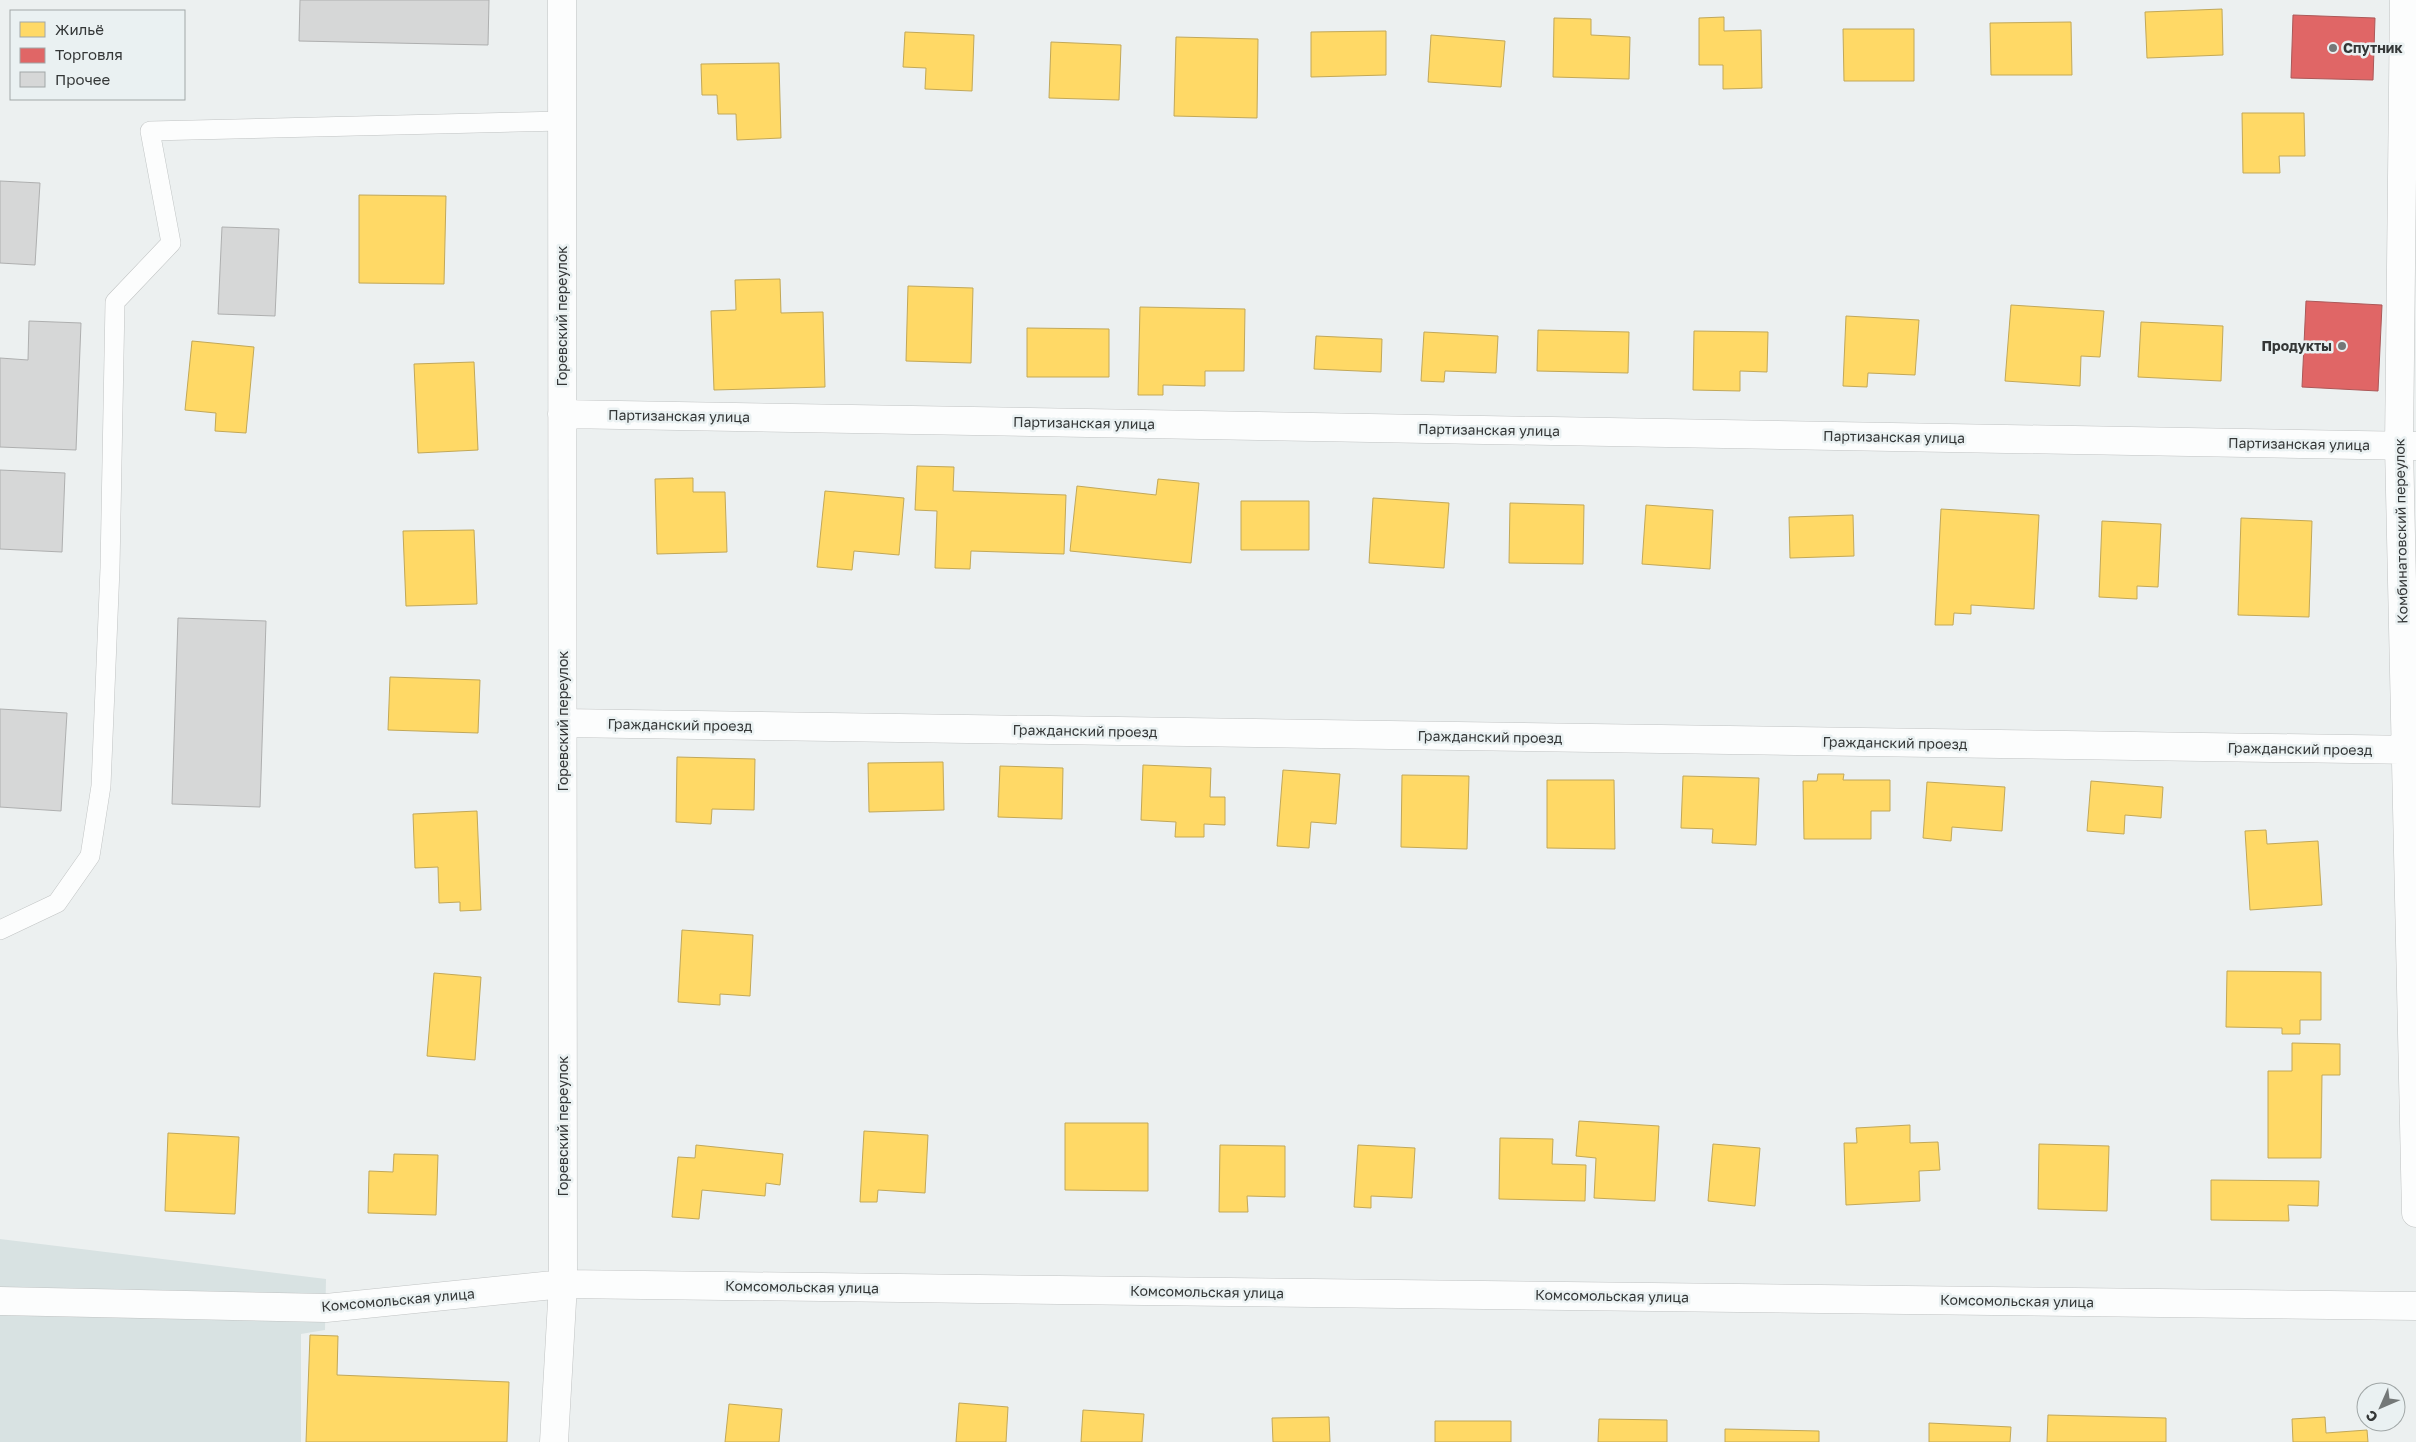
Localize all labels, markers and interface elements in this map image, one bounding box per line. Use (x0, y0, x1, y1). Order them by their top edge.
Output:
legend (10, 10, 185, 100)
text: Жильё (55, 20, 104, 38)
place label: Спутник (2343, 39, 2403, 56)
marker: Спутник (2327, 42, 2339, 54)
text: Торговля (55, 45, 123, 63)
text: Прочее (55, 70, 111, 88)
street label: Горевский переулок (553, 246, 570, 386)
place label: Продукты (2262, 337, 2332, 354)
marker: Продукты (2336, 340, 2348, 352)
street label: Партизанская улица (608, 406, 750, 425)
street label: Партизанская улица (1013, 413, 1155, 432)
street label: Партизанская улица (1418, 420, 1560, 439)
street label: Партизанская улица (1823, 427, 1965, 446)
street label: Партизанская улица (2228, 434, 2370, 453)
street label: Комбинатовский переулок (2390, 438, 2411, 624)
street label: Горевский переулок (554, 651, 571, 791)
street label: Гражданский проезд (607, 715, 753, 734)
street label: Гражданский проезд (1012, 721, 1158, 740)
street label: Гражданский проезд (1417, 727, 1563, 746)
street label: Гражданский проезд (1822, 733, 1968, 752)
street label: Гражданский проезд (2227, 739, 2373, 758)
street label: Горевский переулок (554, 1056, 571, 1196)
street label: Комсомольская улица (725, 1277, 879, 1296)
street label: Комсомольская улица (1130, 1282, 1284, 1301)
street label: Комсомольская улица (321, 1284, 475, 1315)
street label: Комсомольская улица (1535, 1286, 1689, 1305)
street label: Комсомольская улица (1940, 1291, 2094, 1310)
north arrow (2356, 1382, 2406, 1432)
text: С (2362, 1407, 2381, 1426)

